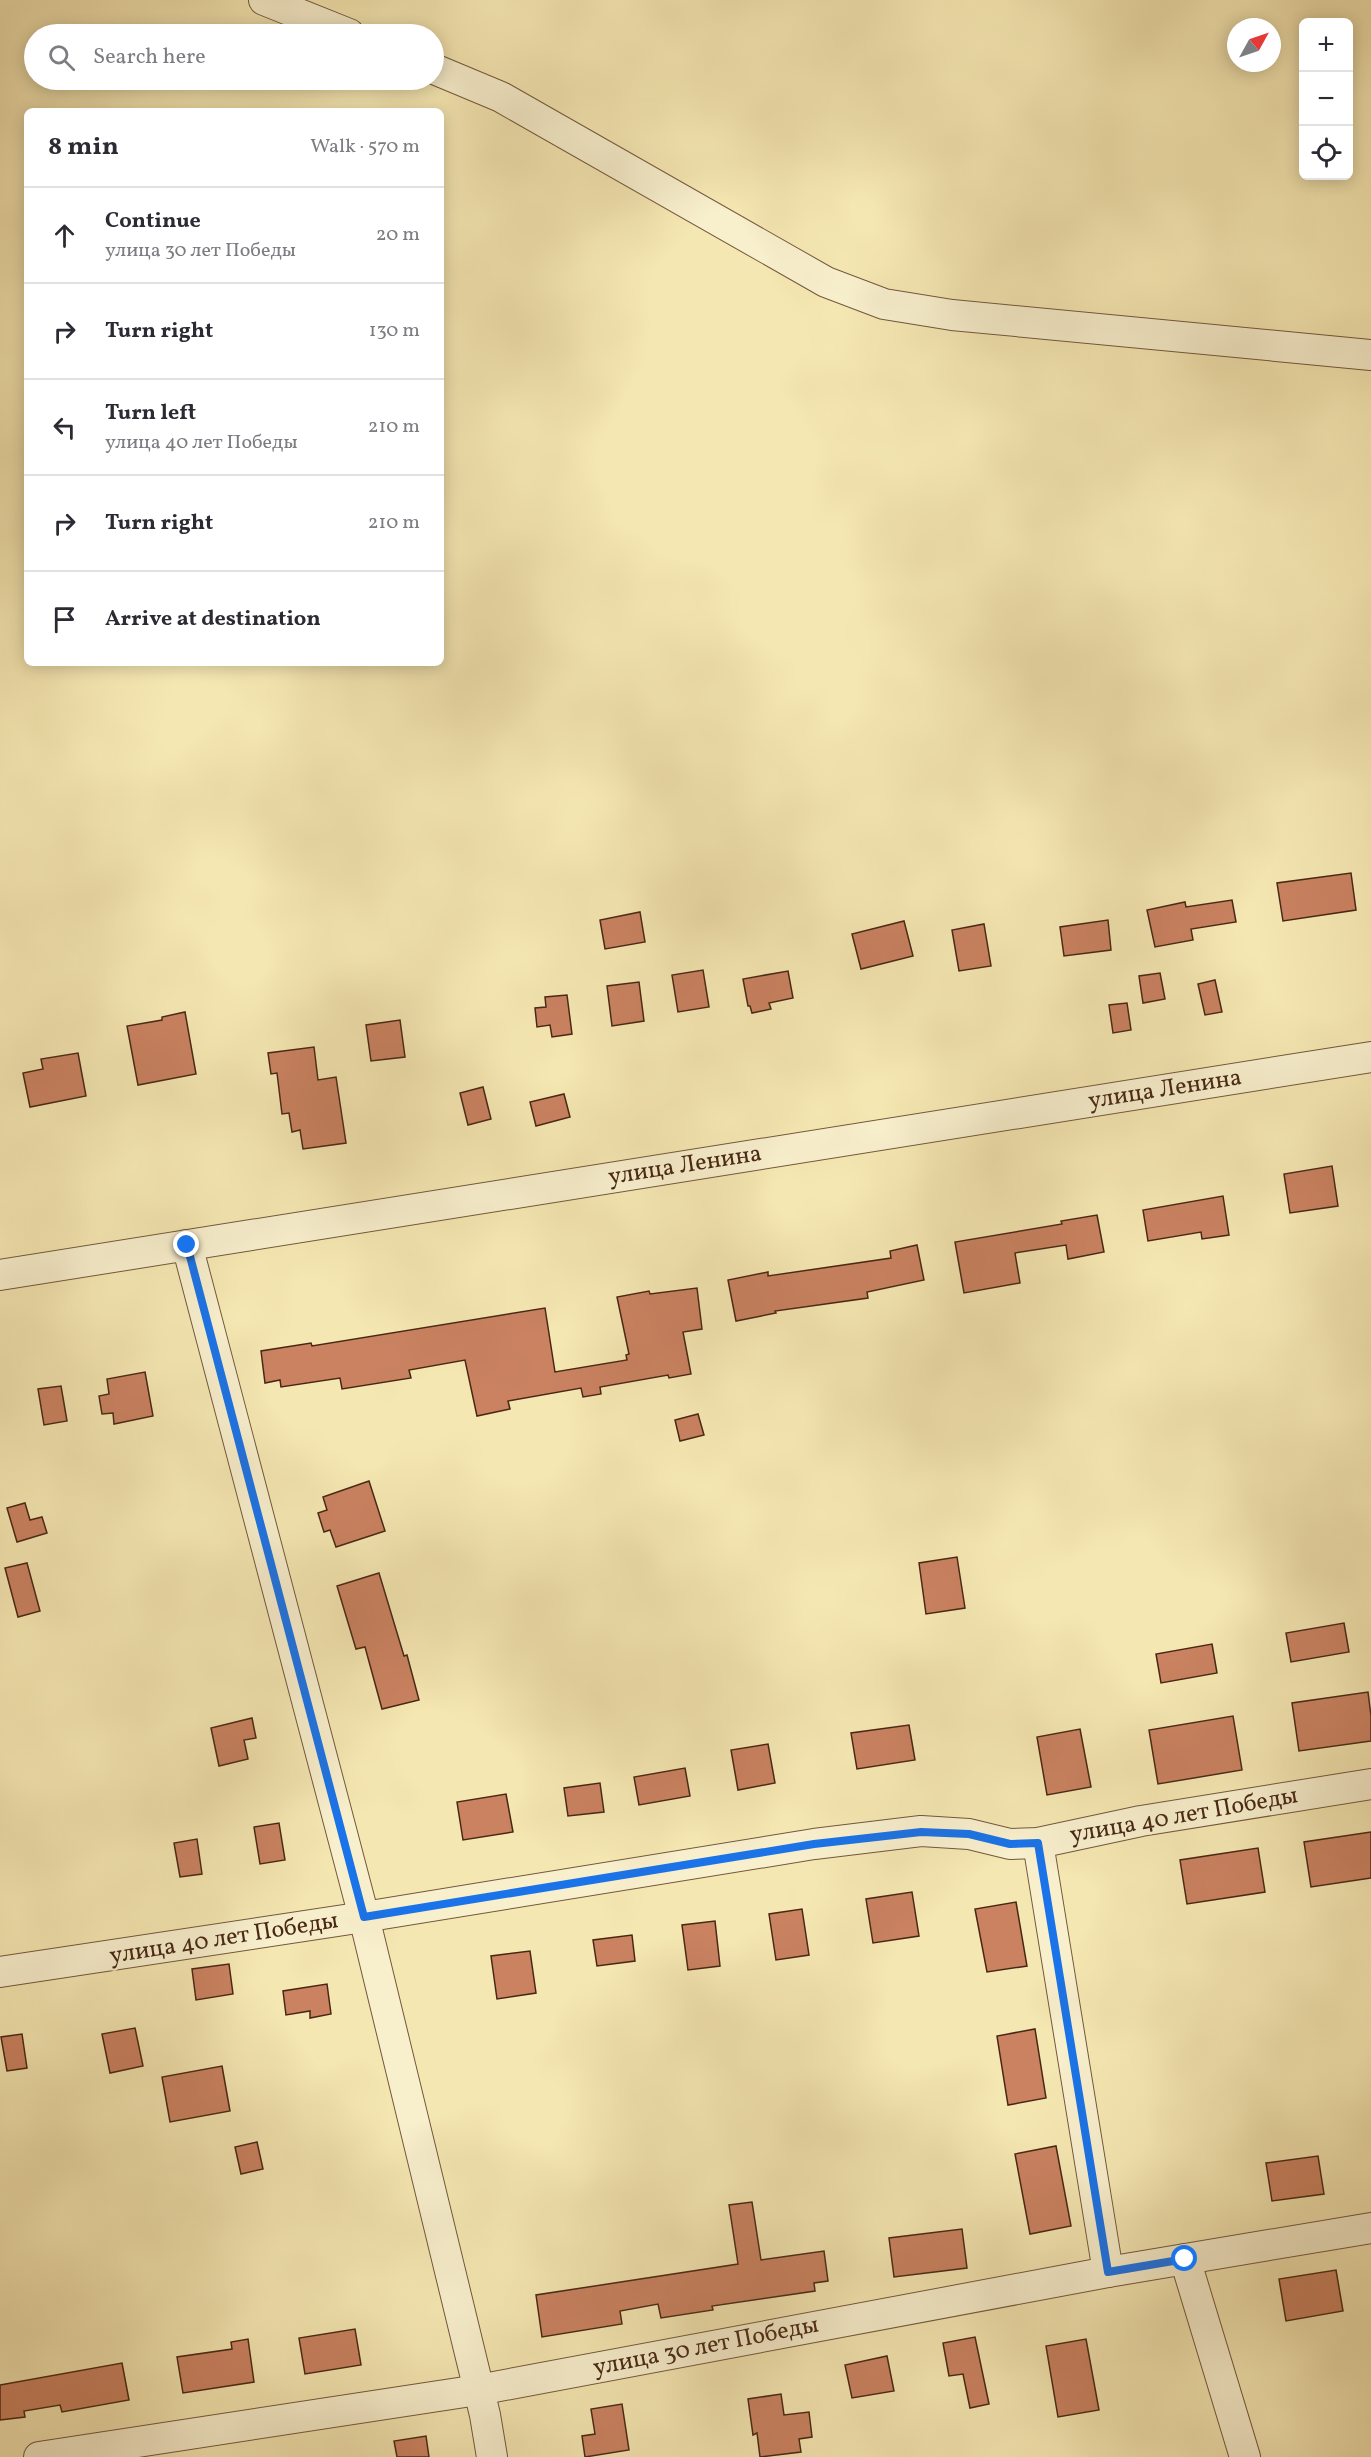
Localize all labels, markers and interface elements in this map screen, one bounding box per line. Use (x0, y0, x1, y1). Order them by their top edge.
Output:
north arrow (1227, 18, 1281, 72)
map controls (1299, 18, 1353, 180)
button: + (1299, 18, 1353, 72)
search box (24, 24, 444, 90)
icon: search (45, 41, 78, 74)
text: Search here (93, 42, 206, 73)
button: − (1299, 72, 1353, 126)
button: locate (1299, 126, 1353, 180)
text: 8 min (48, 129, 119, 165)
text: Walk · 570 m (310, 133, 420, 161)
text: Continue (105, 206, 201, 237)
icon: ahead (48, 219, 81, 252)
text: 20 m (376, 221, 420, 249)
text: улица 30 лет Победы (105, 237, 296, 265)
icon: right (48, 315, 81, 348)
text: Turn right (105, 316, 213, 347)
text: 130 m (369, 317, 420, 345)
text: Turn left (105, 398, 196, 429)
icon: left (48, 411, 81, 444)
text: 210 m (368, 413, 420, 441)
text: улица 40 лет Победы (105, 429, 298, 457)
icon: right (48, 507, 81, 540)
text: Turn right (105, 508, 213, 539)
text: 210 m (368, 509, 420, 537)
icon: arrive (48, 603, 81, 636)
text: Arrive at destination (105, 604, 321, 635)
street label: улица Ленина (1086, 1061, 1244, 1119)
street label: улица Ленина (606, 1137, 764, 1195)
route end (173, 1231, 199, 1257)
street label: улица 40 лет Победы (1067, 1779, 1301, 1853)
street label: улица 40 лет Победы (107, 1904, 341, 1974)
route start (1171, 2245, 1197, 2271)
street label: улица 30 лет Победы (590, 2308, 822, 2386)

